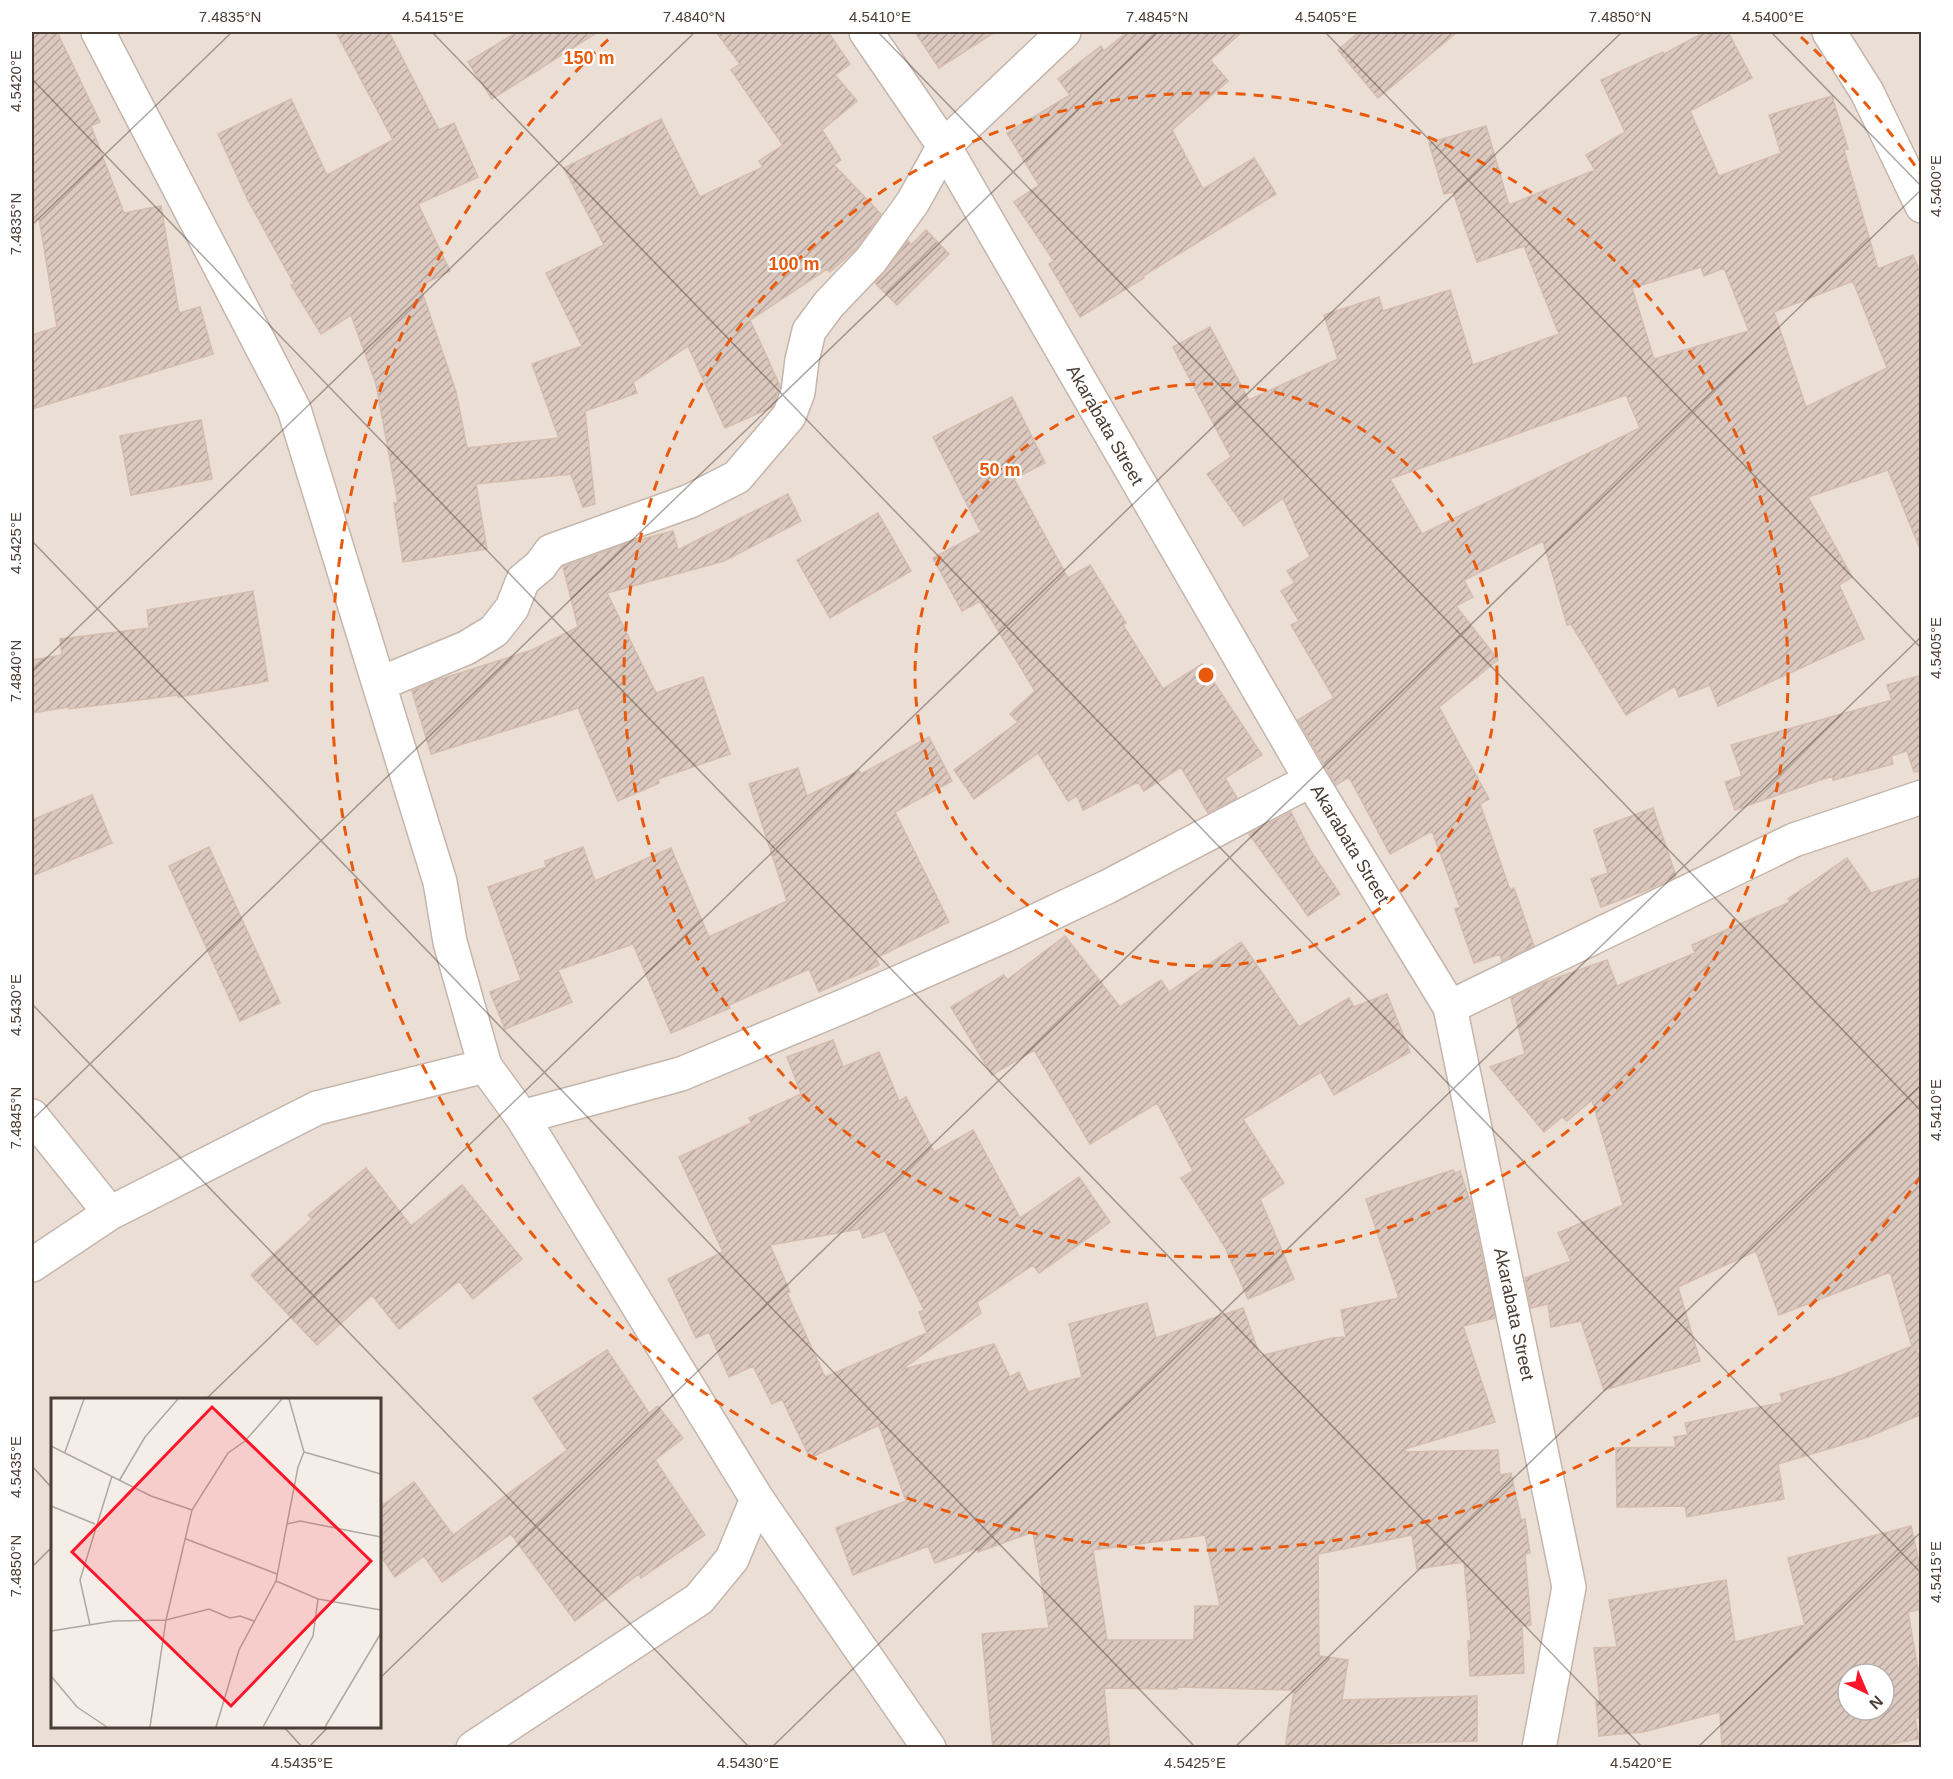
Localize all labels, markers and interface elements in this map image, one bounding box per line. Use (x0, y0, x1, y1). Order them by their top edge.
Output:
text: 7.4835°N (199, 8, 261, 25)
text: 4.5415°E (402, 8, 464, 25)
text: 7.4840°N (663, 8, 725, 25)
text: 4.5410°E (849, 8, 911, 25)
text: 7.4845°N (1126, 8, 1188, 25)
text: 4.5405°E (1295, 8, 1357, 25)
text: 7.4850°N (1589, 8, 1651, 25)
text: 4.5400°E (1742, 8, 1804, 25)
text: 150 m (563, 48, 615, 68)
text: 4.5420°E (7, 50, 24, 112)
text: 4.5400°E (1927, 155, 1944, 217)
text: 7.4835°N (7, 193, 24, 255)
text: 100 m (768, 254, 820, 274)
street label: Akarabata Street (1063, 362, 1147, 488)
text: 50 m (979, 460, 1021, 480)
text: 4.5425°E (7, 512, 24, 574)
text: 4.5405°E (1927, 617, 1944, 679)
text: 7.4840°N (7, 640, 24, 702)
centre of rings (1196, 665, 1216, 685)
street label: Akarabata Street (1307, 781, 1393, 907)
text: 4.5430°E (7, 974, 24, 1036)
text: 4.5410°E (1927, 1079, 1944, 1141)
text: 7.4845°N (7, 1087, 24, 1149)
street label: Akarabata Street (1490, 1246, 1538, 1382)
inset map (51, 1398, 381, 1728)
text: 4.5435°E (7, 1436, 24, 1498)
text: 7.4850°N (7, 1535, 24, 1597)
text: 4.5415°E (1927, 1541, 1944, 1603)
north arrow (1836, 1662, 1896, 1722)
text: N (1866, 1692, 1886, 1713)
text: 4.5435°E (271, 1754, 333, 1771)
text: 4.5430°E (717, 1754, 779, 1771)
text: 4.5425°E (1164, 1754, 1226, 1771)
text: 4.5420°E (1610, 1754, 1672, 1771)

